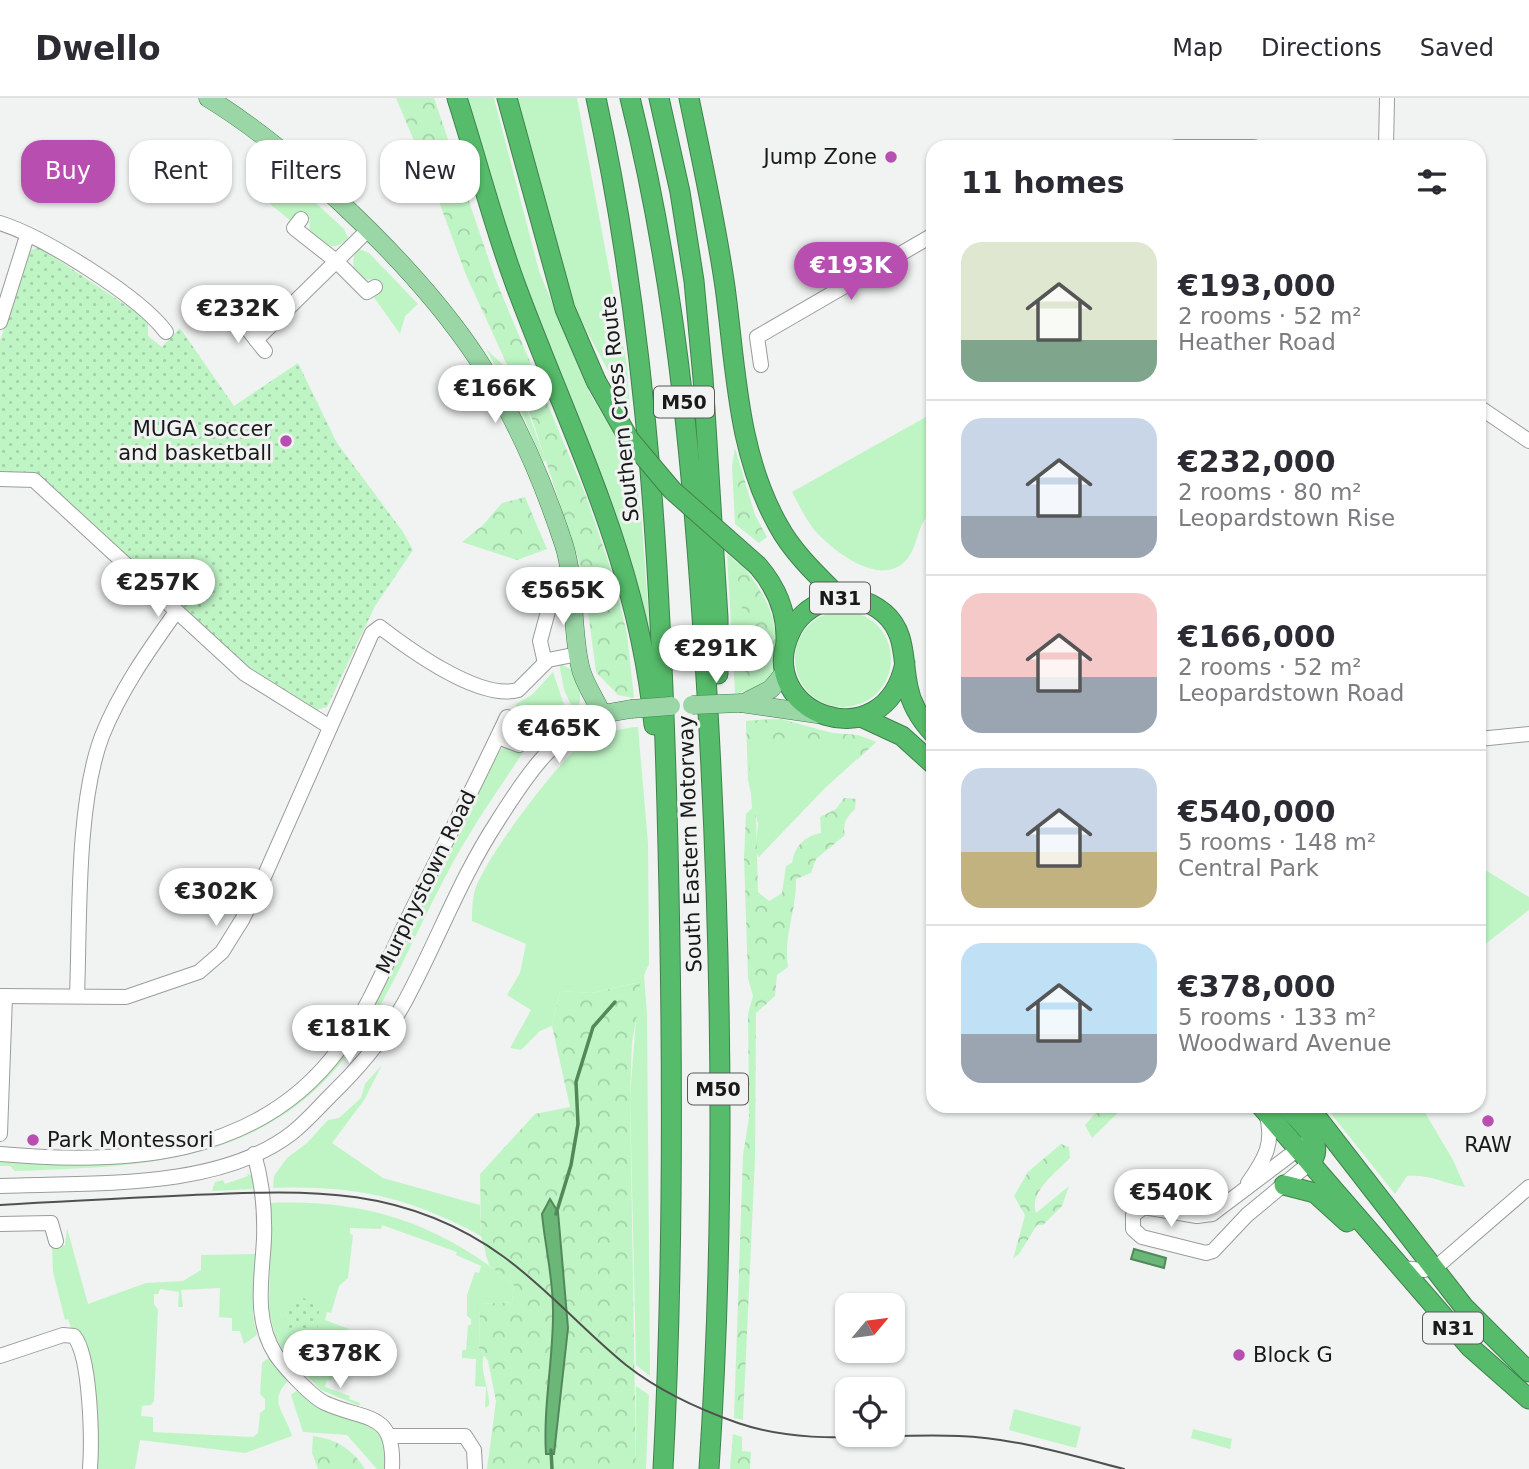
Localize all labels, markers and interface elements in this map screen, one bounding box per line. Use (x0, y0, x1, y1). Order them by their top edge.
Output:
text: Dwello (35, 29, 161, 68)
text: Map (1172, 34, 1223, 62)
text: Directions (1261, 34, 1382, 62)
text: Saved (1420, 34, 1494, 62)
chip: Buy (21, 140, 115, 203)
chip: Rent (129, 140, 232, 203)
chip: Filters (246, 140, 366, 203)
chip: New (380, 140, 480, 203)
place label: Jump Zone (762, 145, 877, 169)
marker: Jump Zone (883, 149, 899, 165)
icon: filters (1413, 163, 1451, 201)
text: 11 homes (961, 165, 1125, 200)
pin: €193K (802, 242, 900, 302)
text: €193K (810, 252, 892, 278)
text: €193,000 (1178, 268, 1336, 303)
icon: home (1017, 270, 1101, 354)
pin: €232K (189, 286, 287, 345)
text: €232K (197, 295, 279, 321)
street label: Southern Cross Route (596, 295, 644, 523)
text: 2 rooms · 52 m² (1178, 303, 1362, 329)
text: Heather Road (1178, 329, 1336, 355)
pin: €166K (446, 366, 544, 425)
text: €166K (454, 375, 536, 401)
road number: M50 (654, 386, 714, 418)
place label: MUGA soccer and basketball (118, 417, 272, 465)
marker: MUGA soccer and basketball (278, 433, 294, 449)
text: €232,000 (1178, 444, 1336, 479)
icon: home (1017, 446, 1101, 530)
text: 2 rooms · 80 m² (1178, 479, 1362, 505)
text: Leopardstown Rise (1178, 505, 1395, 531)
pin: €257K (109, 560, 207, 619)
pin: €565K (514, 568, 612, 627)
text: €257K (117, 569, 199, 595)
text: €565K (522, 577, 604, 603)
road number: N31 (810, 583, 870, 614)
text: €166,000 (1178, 619, 1336, 654)
icon: home (1017, 621, 1101, 705)
pin: €291K (667, 626, 765, 685)
text: €291K (675, 635, 757, 661)
text: 2 rooms · 52 m² (1178, 654, 1362, 680)
text: Leopardstown Road (1178, 680, 1404, 706)
pin: €465K (510, 706, 608, 765)
text: €465K (518, 715, 600, 741)
street label: South Eastern Motorway (674, 715, 706, 973)
street label: Murphystown Road (371, 786, 481, 978)
text: €540,000 (1178, 794, 1336, 829)
icon: home (1017, 796, 1101, 880)
text: 5 rooms · 148 m² (1178, 829, 1376, 855)
text: Central Park (1178, 855, 1319, 881)
pin: €302K (167, 868, 265, 928)
text: €302K (175, 878, 257, 904)
text: €378,000 (1178, 969, 1336, 1004)
icon: home (1017, 971, 1101, 1055)
text: 5 rooms · 133 m² (1178, 1004, 1376, 1030)
pin: €181K (300, 1006, 398, 1065)
text: €181K (308, 1015, 390, 1041)
text: Woodward Avenue (1178, 1030, 1391, 1056)
road number: M50 (688, 1074, 748, 1105)
marker: RAW (1480, 1113, 1496, 1129)
place label: Park Montessori (47, 1128, 214, 1152)
marker: Park Montessori (25, 1132, 41, 1148)
place label: RAW (1464, 1133, 1512, 1157)
pin: €540K (1122, 1170, 1220, 1229)
text: €540K (1130, 1179, 1212, 1205)
north arrow (835, 1293, 905, 1363)
map controls (835, 1293, 905, 1447)
road number: N31 (1423, 1312, 1483, 1344)
pin: €378K (291, 1330, 389, 1390)
text: €378K (299, 1340, 381, 1366)
place label: Block G (1253, 1343, 1333, 1367)
marker: Block G (1231, 1347, 1247, 1363)
button: locate (835, 1377, 905, 1447)

